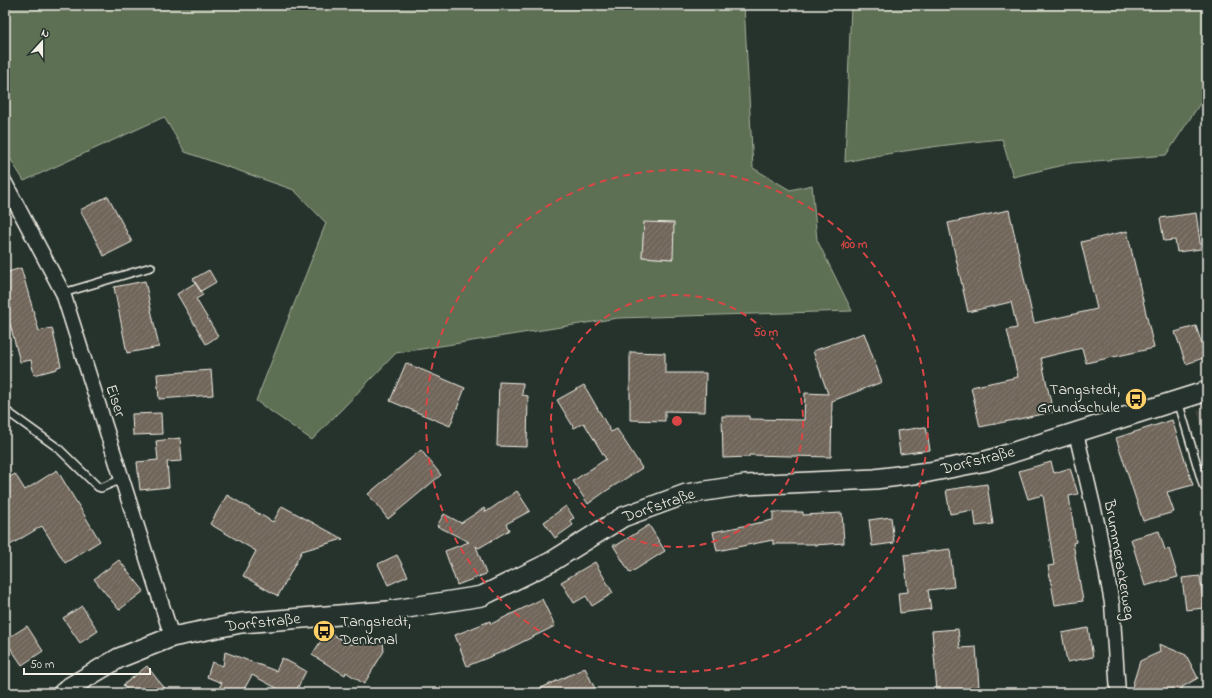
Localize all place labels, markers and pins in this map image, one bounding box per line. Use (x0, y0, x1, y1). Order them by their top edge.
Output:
place label: Tangstedt, Grundschule (1037, 378, 1121, 420)
bus stop icon: Tangstedt, Grundschule (1123, 386, 1149, 412)
centre of rings (670, 414, 684, 428)
place label: Tangstedt, Denkmal (339, 610, 411, 652)
bus stop icon: Tangstedt, Denkmal (311, 618, 337, 644)

